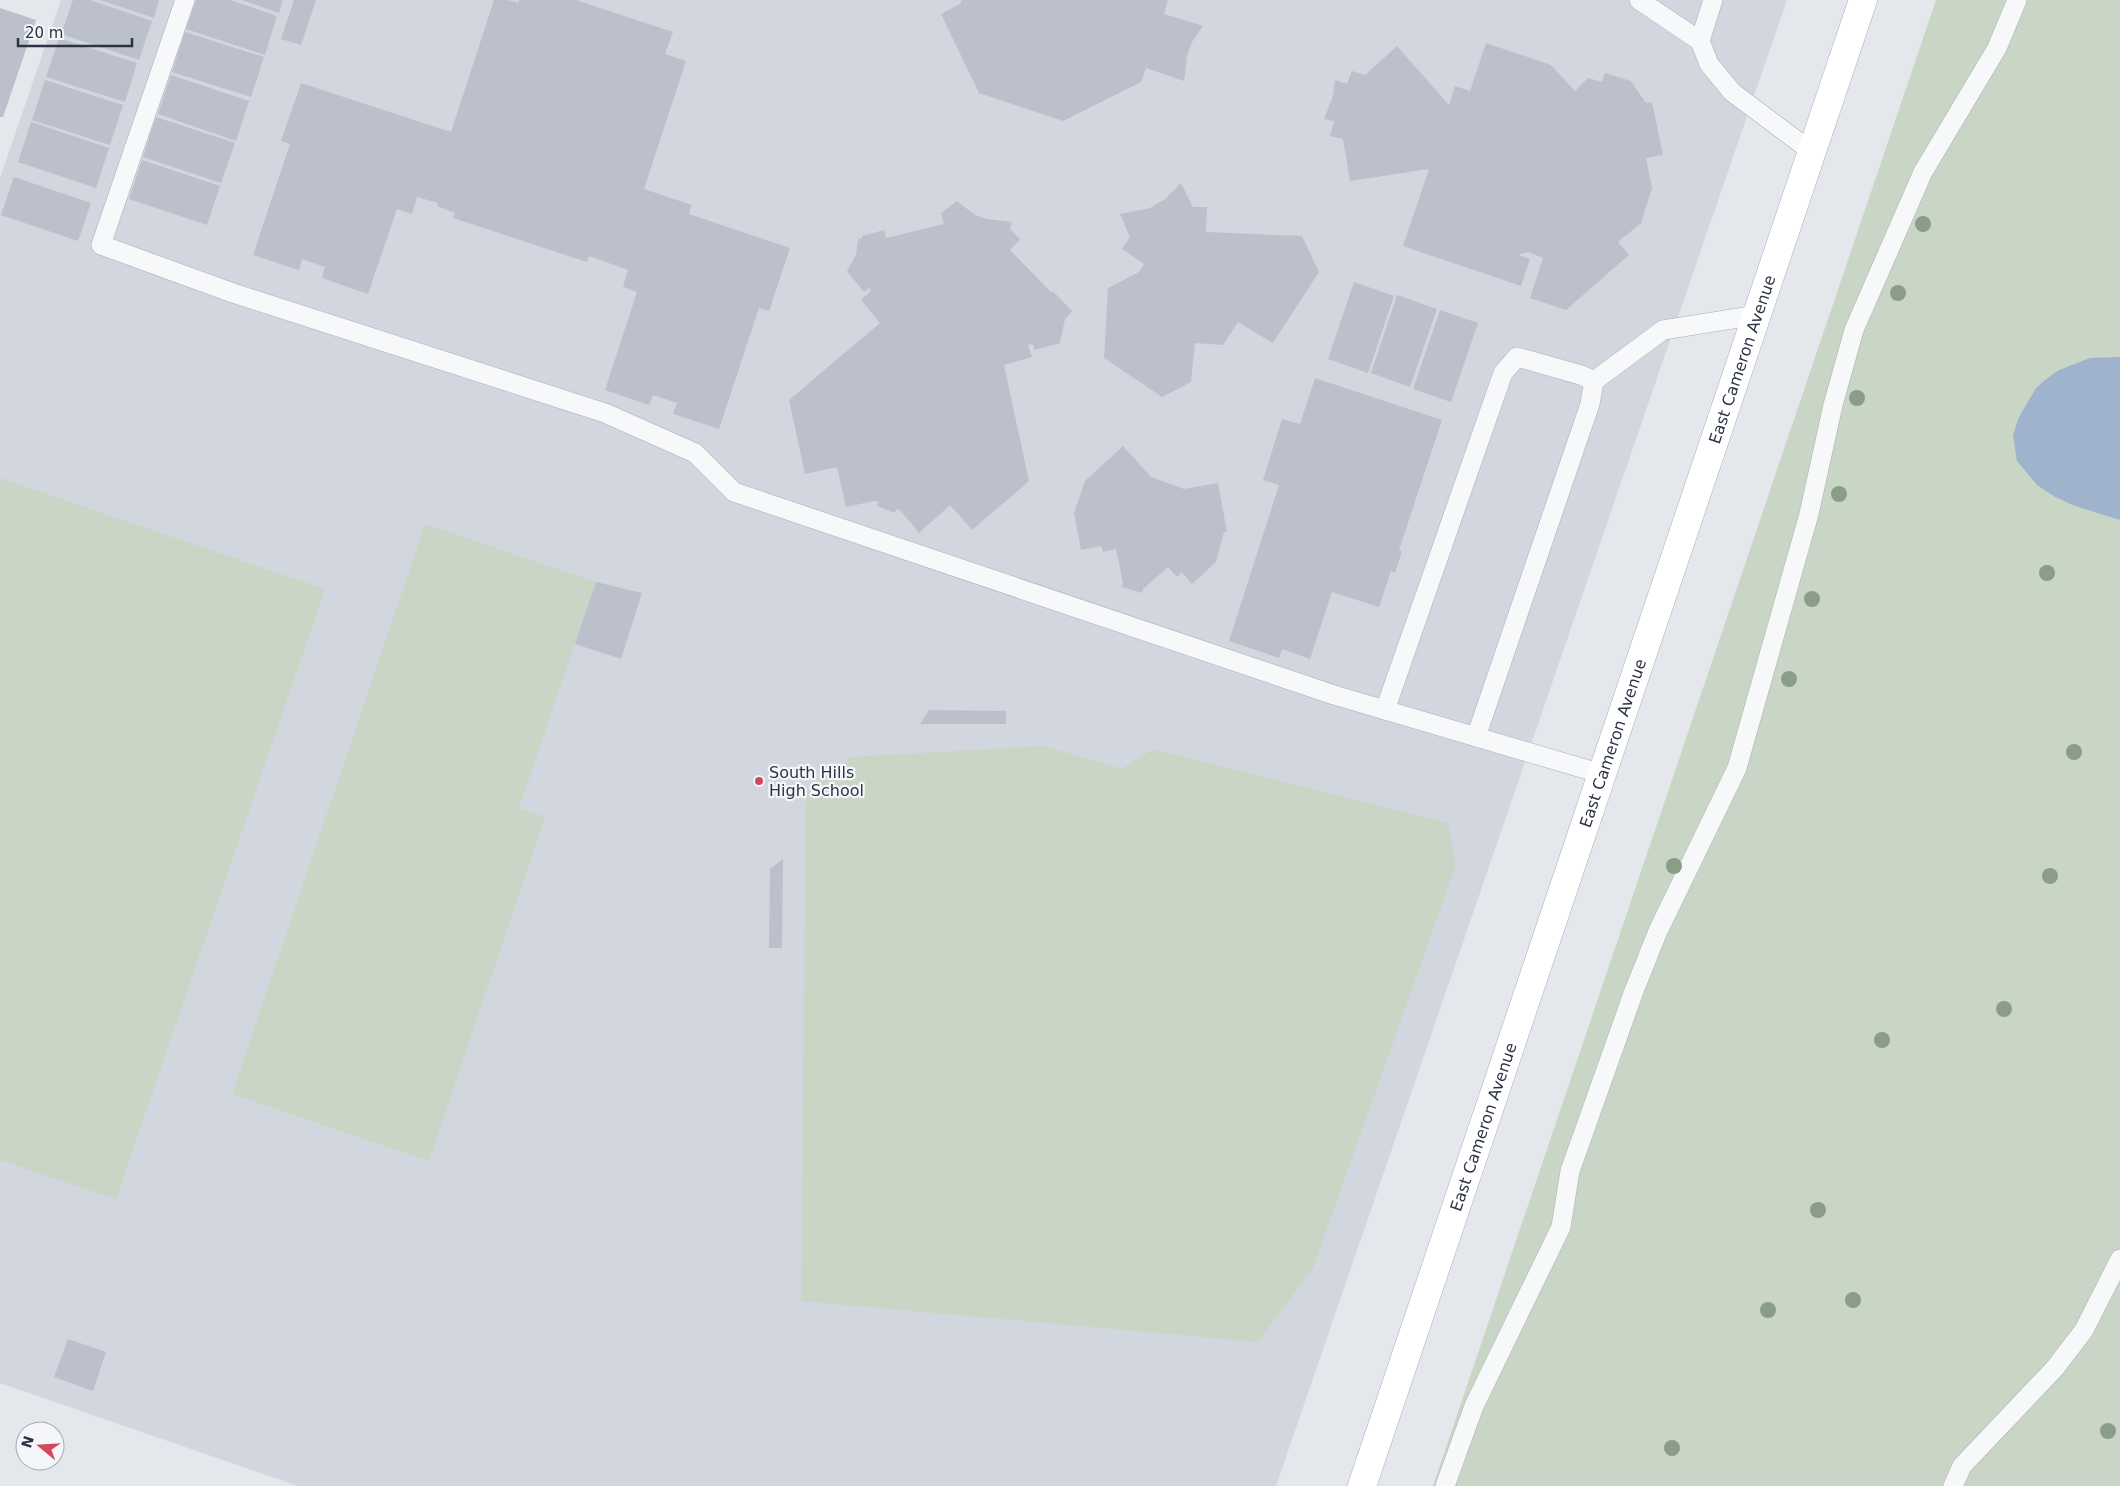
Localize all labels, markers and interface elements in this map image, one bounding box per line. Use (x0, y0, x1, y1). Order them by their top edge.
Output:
scale bar (18, 15, 131, 47)
text: 20 m (25, 24, 63, 42)
street label: East Cameron Avenue (1705, 273, 1779, 446)
street label: East Cameron Avenue (1575, 656, 1650, 830)
place label: South Hills High School (769, 763, 864, 800)
marker: South Hills High School (753, 775, 765, 787)
street label: East Cameron Avenue (1446, 1040, 1520, 1214)
north arrow (15, 1421, 65, 1471)
text: N (18, 1434, 37, 1450)

